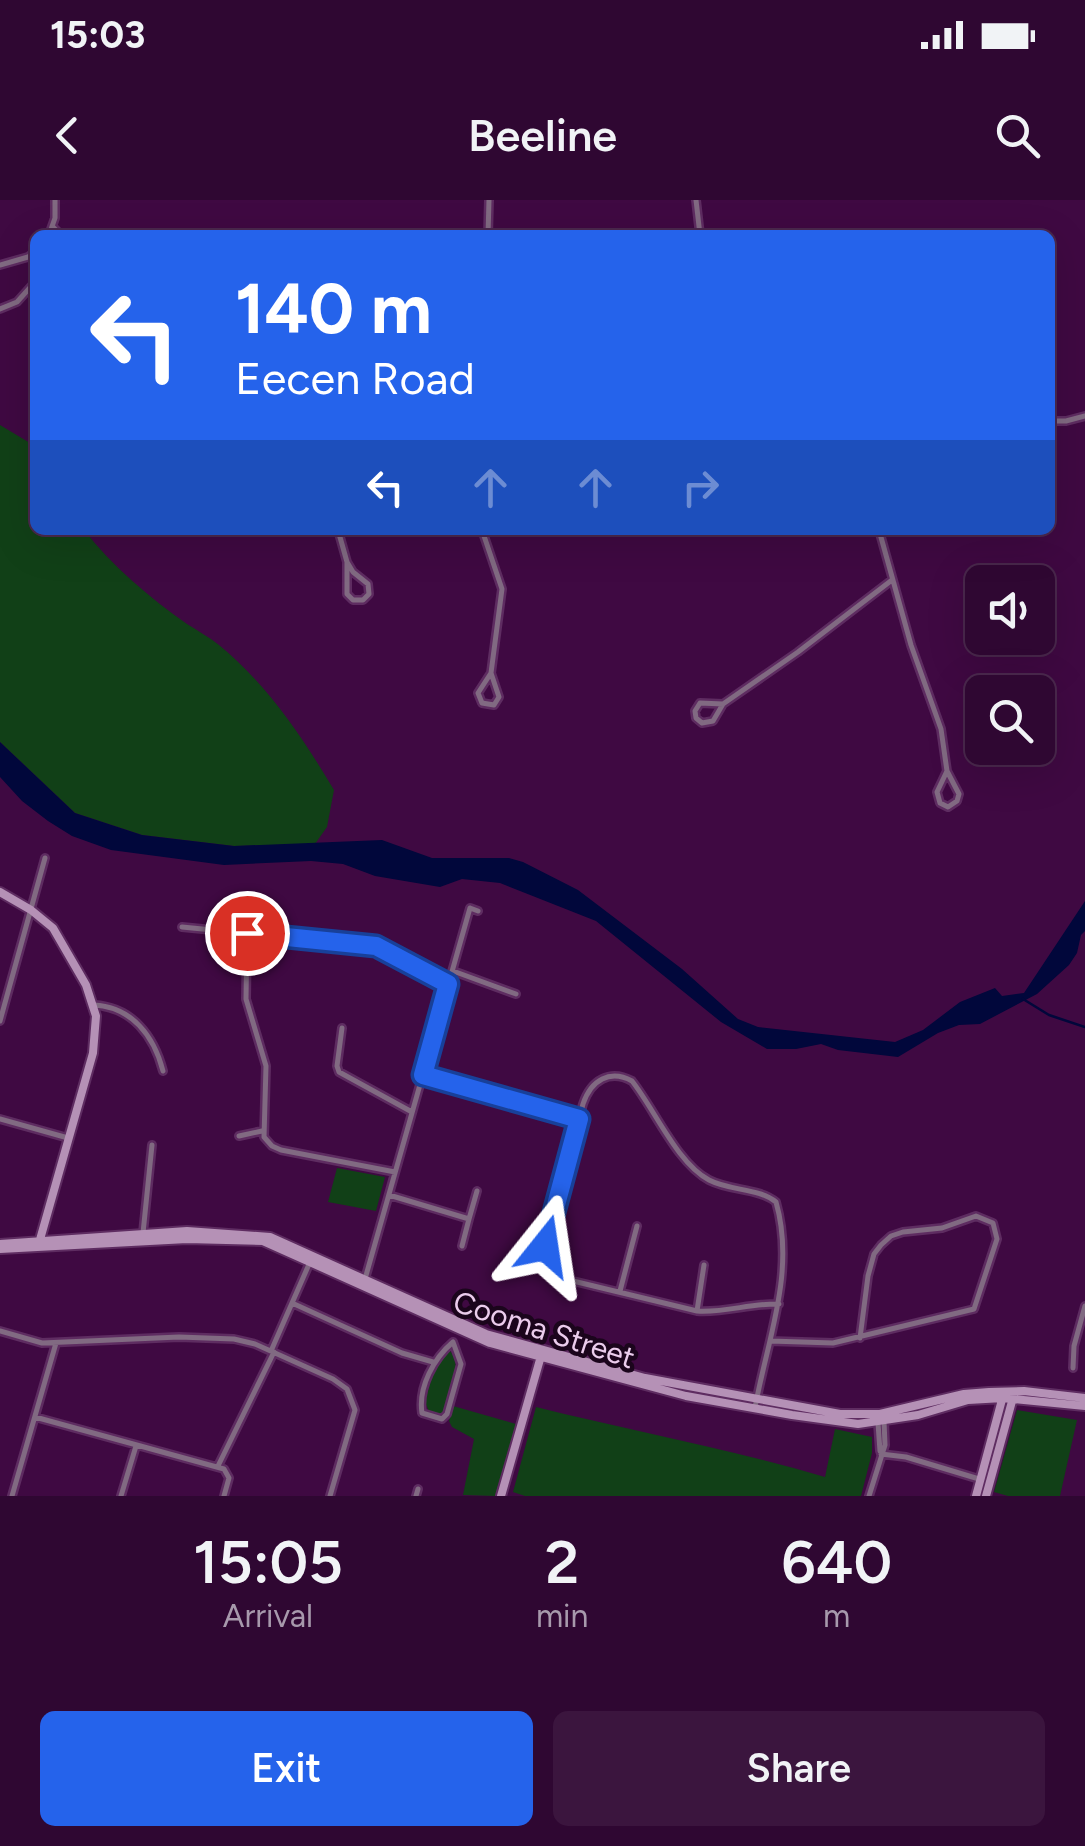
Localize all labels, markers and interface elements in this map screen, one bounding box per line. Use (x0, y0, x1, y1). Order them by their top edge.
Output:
text: 15:03 (50, 12, 145, 58)
icon: back (40, 108, 95, 163)
text: Beeline (468, 108, 617, 162)
icon: search (990, 108, 1045, 163)
text: 140 m (235, 266, 432, 351)
icon: left (70, 270, 200, 400)
text: Eecen Road (235, 351, 475, 405)
icon: left (358, 460, 413, 515)
icon: ahead (463, 460, 518, 515)
icon: ahead (568, 460, 623, 515)
icon: right (673, 460, 728, 515)
map controls (965, 565, 1055, 765)
button: sound (965, 565, 1055, 655)
button: search (965, 675, 1055, 765)
pin (205, 891, 290, 976)
icon: arrive (220, 906, 275, 961)
position arrow (493, 1194, 597, 1298)
street label: Cooma Street (449, 1283, 640, 1376)
text: 15:05 (193, 1526, 343, 1598)
text: 2 (545, 1526, 579, 1598)
text: 640 (781, 1526, 892, 1598)
text: Arrival (223, 1597, 313, 1635)
text: min (536, 1597, 588, 1635)
text: m (823, 1597, 850, 1635)
button: Exit (40, 1711, 533, 1826)
button: Share (553, 1711, 1045, 1826)

